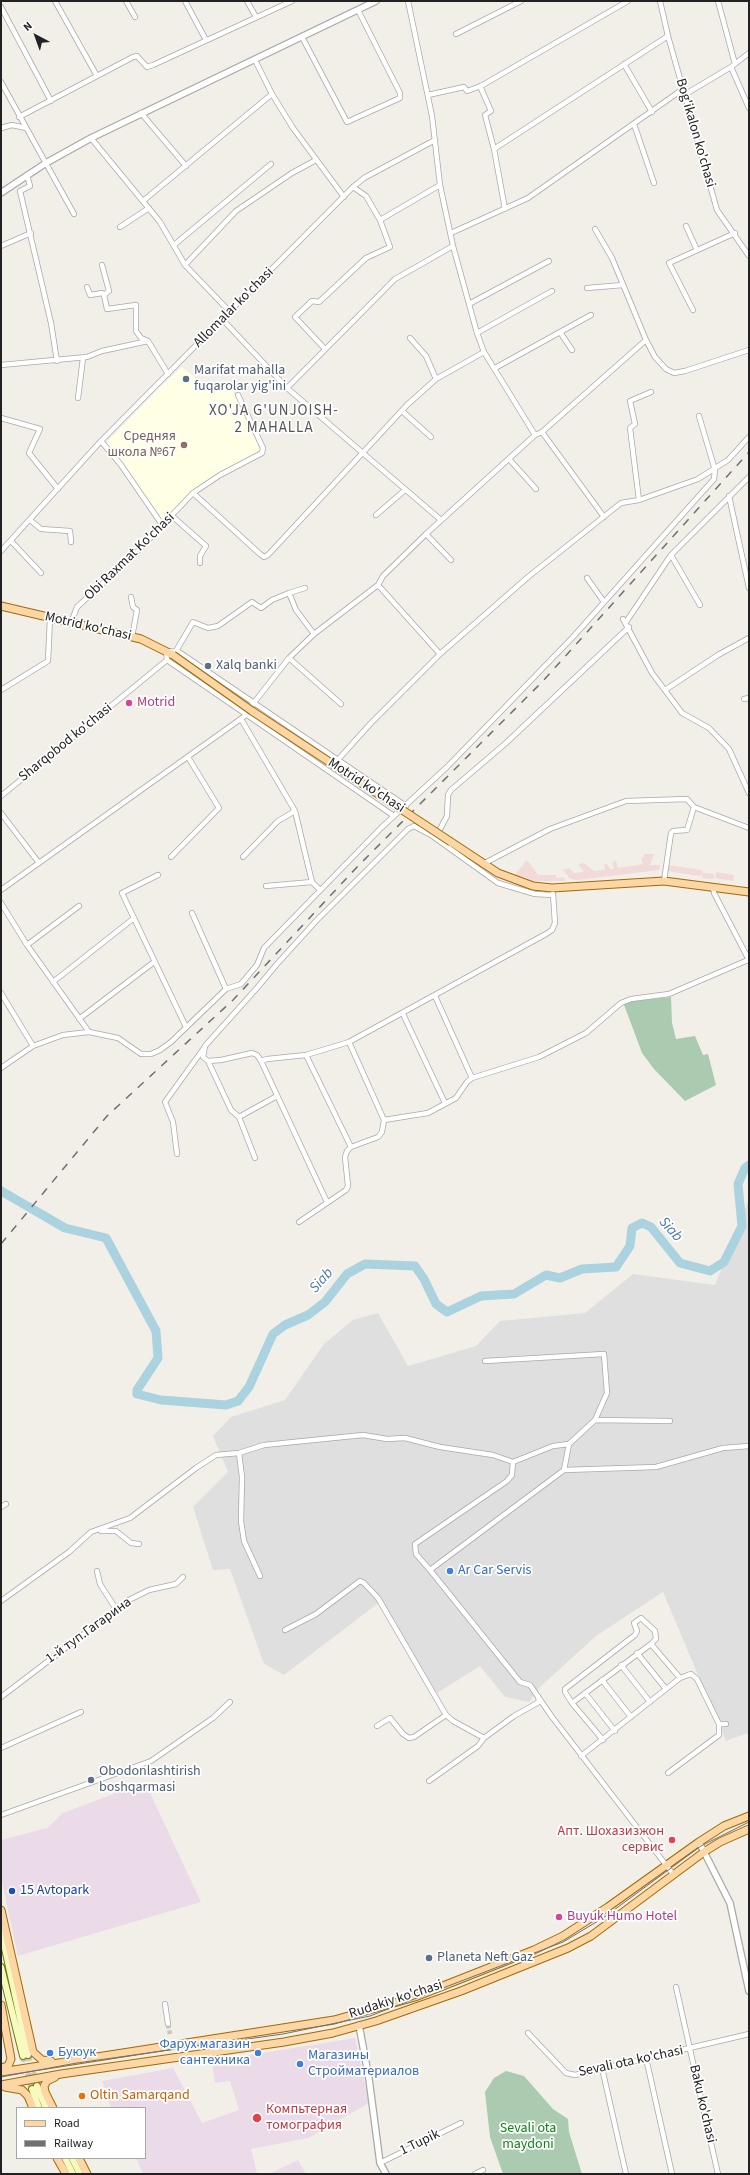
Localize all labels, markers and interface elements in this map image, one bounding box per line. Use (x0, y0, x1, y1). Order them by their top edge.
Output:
north arrow (16, 16, 56, 56)
text: N (20, 19, 35, 35)
street label: Bog'ikalon ko'chasi (671, 77, 719, 189)
street label: Allomalar ko'chasi (190, 264, 278, 352)
place label: Marifat mahalla fuqarolar yig'ini (194, 363, 286, 396)
marker: Marifat mahalla fuqarolar yig'ini (181, 374, 191, 384)
district label: XO'JA G'UNJOISH- 2 MAHALLA (209, 403, 339, 438)
place label: Средняя школа №67 (108, 429, 176, 462)
marker: Средняя школа №67 (179, 440, 189, 450)
street label: Obi Raxmat Ko'chasi (81, 510, 179, 604)
street label: Motrid ko'chasi (43, 609, 133, 645)
place label: Xalq banki (216, 658, 277, 674)
marker: Xalq banki (203, 661, 213, 671)
place label: Motrid (137, 695, 175, 711)
marker: Motrid (124, 698, 134, 708)
street label: Sharqobod ko'chasi (16, 700, 116, 786)
street label: Motrid ko'chasi (324, 755, 408, 817)
water label: Siab (654, 1214, 686, 1246)
water label: Siab (306, 1265, 338, 1297)
place label: Ar Car Servis (458, 1563, 531, 1579)
marker: Ar Car Servis (445, 1566, 455, 1576)
street label: 1-й туп.Гагарина (43, 1594, 135, 1668)
place label: Obodonlashtirish boshqarmasi (99, 1764, 201, 1796)
marker: Obodonlashtirish boshqarmasi (86, 1775, 96, 1785)
place label: Апт. Шохазизжон сервис (558, 1824, 664, 1856)
marker: Апт. Шохазизжон сервис (667, 1835, 677, 1845)
place label: 15 Avtopark (20, 1883, 89, 1899)
marker: 15 Avtopark (7, 1886, 17, 1896)
place label: Buyuk Humo Hotel (567, 1909, 677, 1925)
marker: Buyuk Humo Hotel (554, 1912, 564, 1922)
place label: Planeta Neft Gaz (437, 1950, 533, 1966)
marker: Planeta Neft Gaz (424, 1953, 434, 1963)
street label: Rudakiy ko'chasi (347, 1977, 445, 2023)
place label: Фарух магазин сантехника (159, 2037, 250, 2070)
street label: Sevali ota ko'chasi (577, 2043, 685, 2081)
place label: Буюук (58, 2045, 96, 2061)
marker: Буюук (45, 2048, 55, 2058)
marker: Фарух магазин сантехника (253, 2048, 263, 2058)
place label: Магазины Стройматериалов (308, 2048, 419, 2080)
marker: Магазины Стройматериалов (295, 2059, 305, 2069)
street label: Baku ko'chasi (685, 2063, 719, 2145)
place label: Oltin Samarqand (90, 2088, 190, 2104)
marker: Oltin Samarqand (77, 2091, 87, 2101)
place label: Компьтерная томография (266, 2102, 347, 2134)
legend (16, 2107, 146, 2159)
marker: Компьтерная томография (251, 2112, 263, 2124)
text: Road (54, 2115, 80, 2132)
park label: Sevali ota maydoni (500, 2121, 556, 2154)
street label: 1 Tupik (397, 2126, 443, 2160)
text: Railway (54, 2135, 93, 2152)

